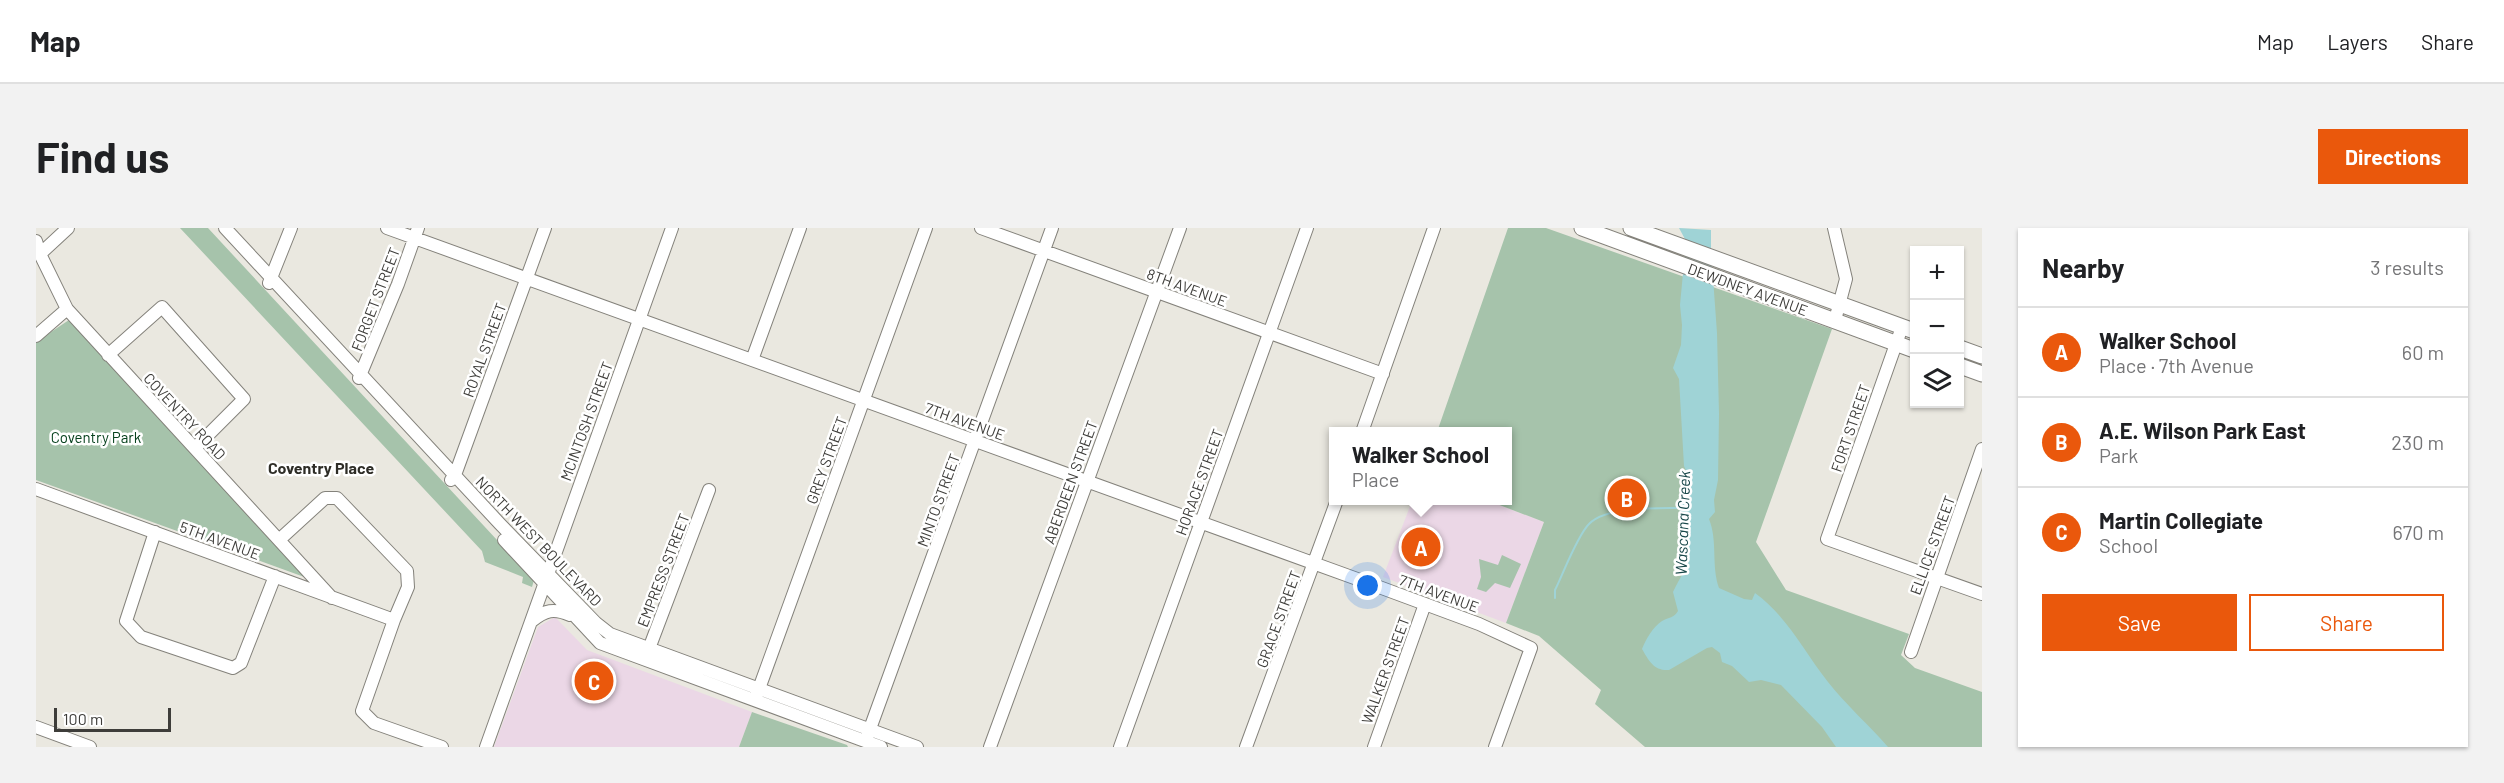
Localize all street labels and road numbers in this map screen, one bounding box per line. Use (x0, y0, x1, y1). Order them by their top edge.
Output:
street label: FORGET STREET (347, 245, 403, 353)
street label: DEWDNEY AVENUE (1686, 259, 1810, 319)
street label: 8TH AVENUE (1144, 264, 1230, 310)
street label: ROYAL STREET (459, 300, 509, 400)
street label: MCINTOSH STREET (556, 359, 616, 483)
street label: COVENTRY ROAD (140, 369, 230, 463)
street label: FORT STREET (1827, 382, 1873, 474)
street label: 7TH AVENUE (923, 398, 1007, 444)
street label: GREY STREET (802, 414, 850, 506)
street label: ABERDEEN STREET (1039, 418, 1101, 546)
street label: HORACE STREET (1171, 426, 1227, 538)
street label: MINTO STREET (913, 451, 963, 549)
street label: NORTH WEST BOULEVARD (472, 472, 606, 610)
street label: ELLICE STREET (1906, 493, 1958, 597)
street label: EMPRESS STREET (633, 511, 693, 629)
street label: 5TH AVENUE (177, 517, 263, 563)
street label: GRACE STREET (1252, 568, 1304, 670)
street label: 7TH AVENUE (1397, 570, 1481, 616)
street label: WALKER STREET (1357, 614, 1413, 726)

